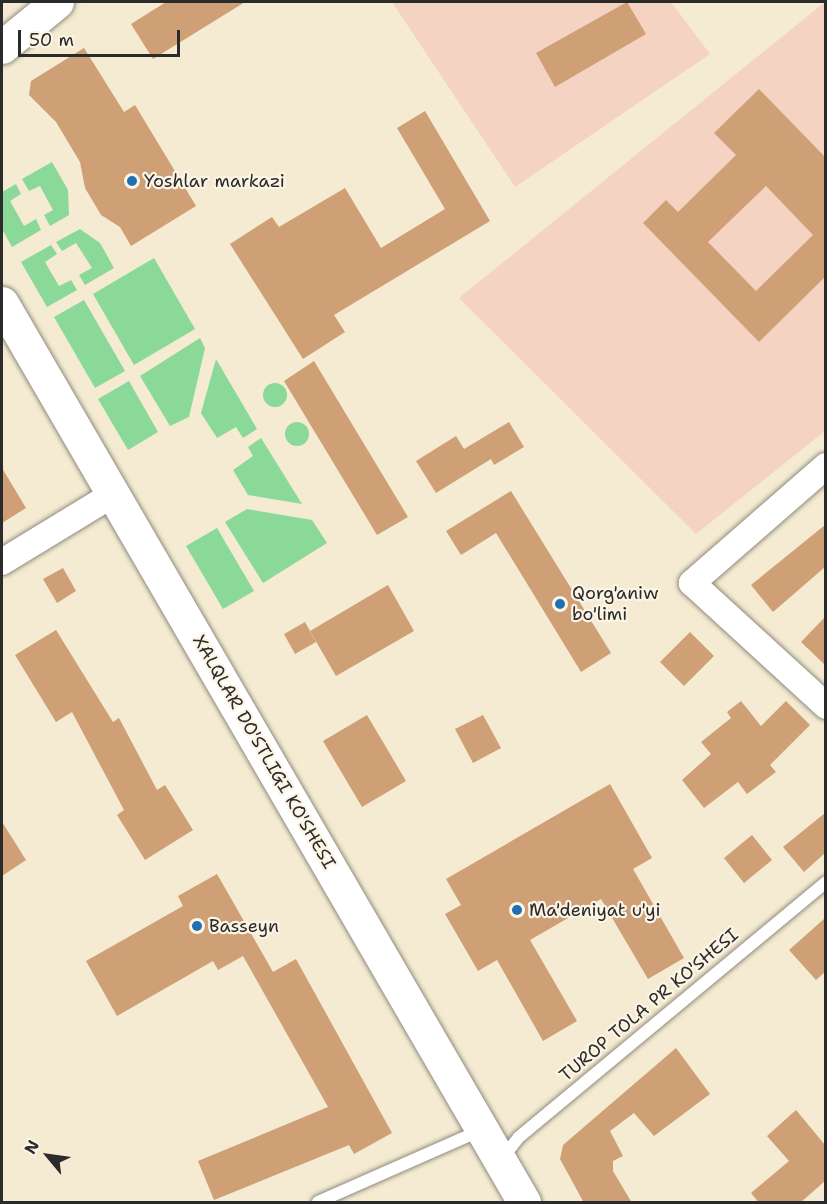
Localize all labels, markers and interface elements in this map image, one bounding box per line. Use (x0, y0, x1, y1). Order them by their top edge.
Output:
scale bar (21, 18, 183, 56)
text: 50 m (29, 28, 74, 52)
place label: Yoshlar markazi (144, 170, 285, 192)
marker: Yoshlar markazi (125, 174, 139, 188)
place label: Qorg'aniw bo'limi (572, 583, 659, 626)
marker: Qorg'aniw bo'limi (553, 597, 567, 611)
street label: XALQLAR DO'STLIGI KO'SHESI (188, 631, 340, 873)
place label: Ma'deniyat u'yi (529, 899, 661, 921)
marker: Ma'deniyat u'yi (510, 903, 524, 917)
place label: Basseyn (209, 915, 279, 937)
marker: Basseyn (190, 919, 204, 933)
street label: TUROP TOLA PR KO'SHESI (555, 924, 743, 1086)
north arrow (18, 1126, 78, 1186)
text: N (20, 1136, 44, 1158)

